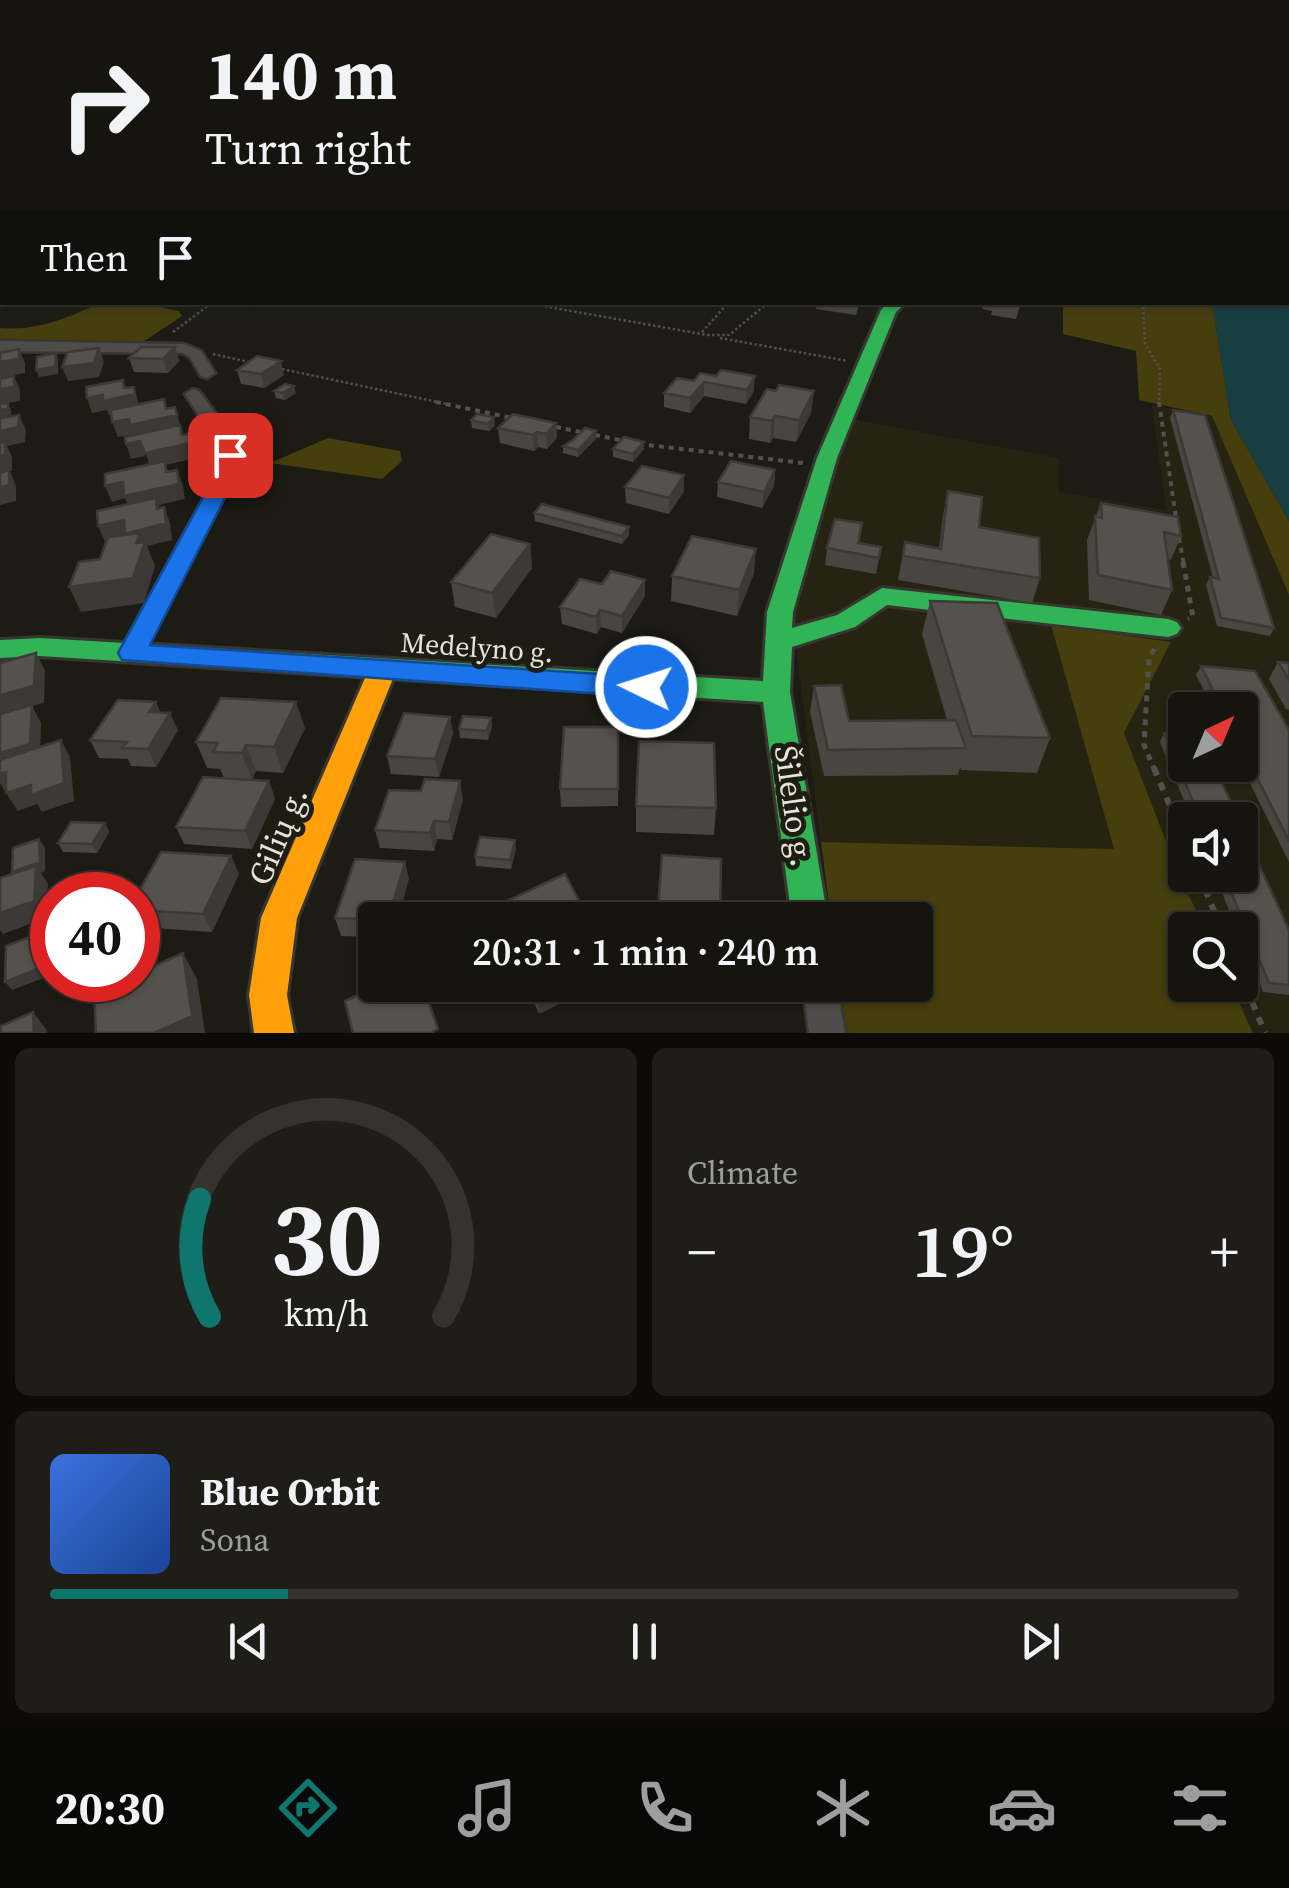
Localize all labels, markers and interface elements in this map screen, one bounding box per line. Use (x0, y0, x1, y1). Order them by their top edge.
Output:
text: 140 m (205, 26, 397, 122)
icon: right (40, 40, 170, 170)
text: Turn right (205, 117, 411, 179)
icon: arrive (148, 230, 203, 285)
text: Then (40, 232, 128, 284)
pin (188, 413, 273, 498)
icon: arrive (203, 428, 258, 483)
street label: Medelyno g. (399, 623, 555, 671)
position arrow (594, 635, 698, 739)
north arrow (1168, 692, 1258, 782)
map controls (1168, 692, 1258, 1002)
street label: Šilelio g. (764, 743, 824, 869)
street label: Gilių g. (238, 780, 318, 892)
button: sound (1168, 802, 1258, 892)
speed limit sign: 40 (30, 872, 160, 1002)
button: search (1168, 912, 1258, 1002)
text: 20:31 · 1 min · 240 m (472, 926, 819, 978)
text: Climate (687, 1151, 798, 1195)
text: 30 (270, 1166, 382, 1309)
text: 19° (912, 1199, 1014, 1302)
text: − (687, 1214, 716, 1289)
text: + (1210, 1214, 1239, 1289)
text: km/h (283, 1289, 369, 1338)
text: Blue Orbit (200, 1466, 380, 1518)
text: Sona (200, 1518, 270, 1562)
icon: previous (221, 1614, 276, 1669)
icon: pause (617, 1614, 672, 1669)
icon: next (1013, 1614, 1068, 1669)
icon: directions (273, 1773, 343, 1843)
icon: music (452, 1773, 522, 1843)
icon: phone (630, 1773, 700, 1843)
icon: climate (808, 1773, 878, 1843)
icon: car (987, 1773, 1057, 1843)
icon: filters (1165, 1773, 1235, 1843)
text: 20:30 (54, 1777, 165, 1839)

